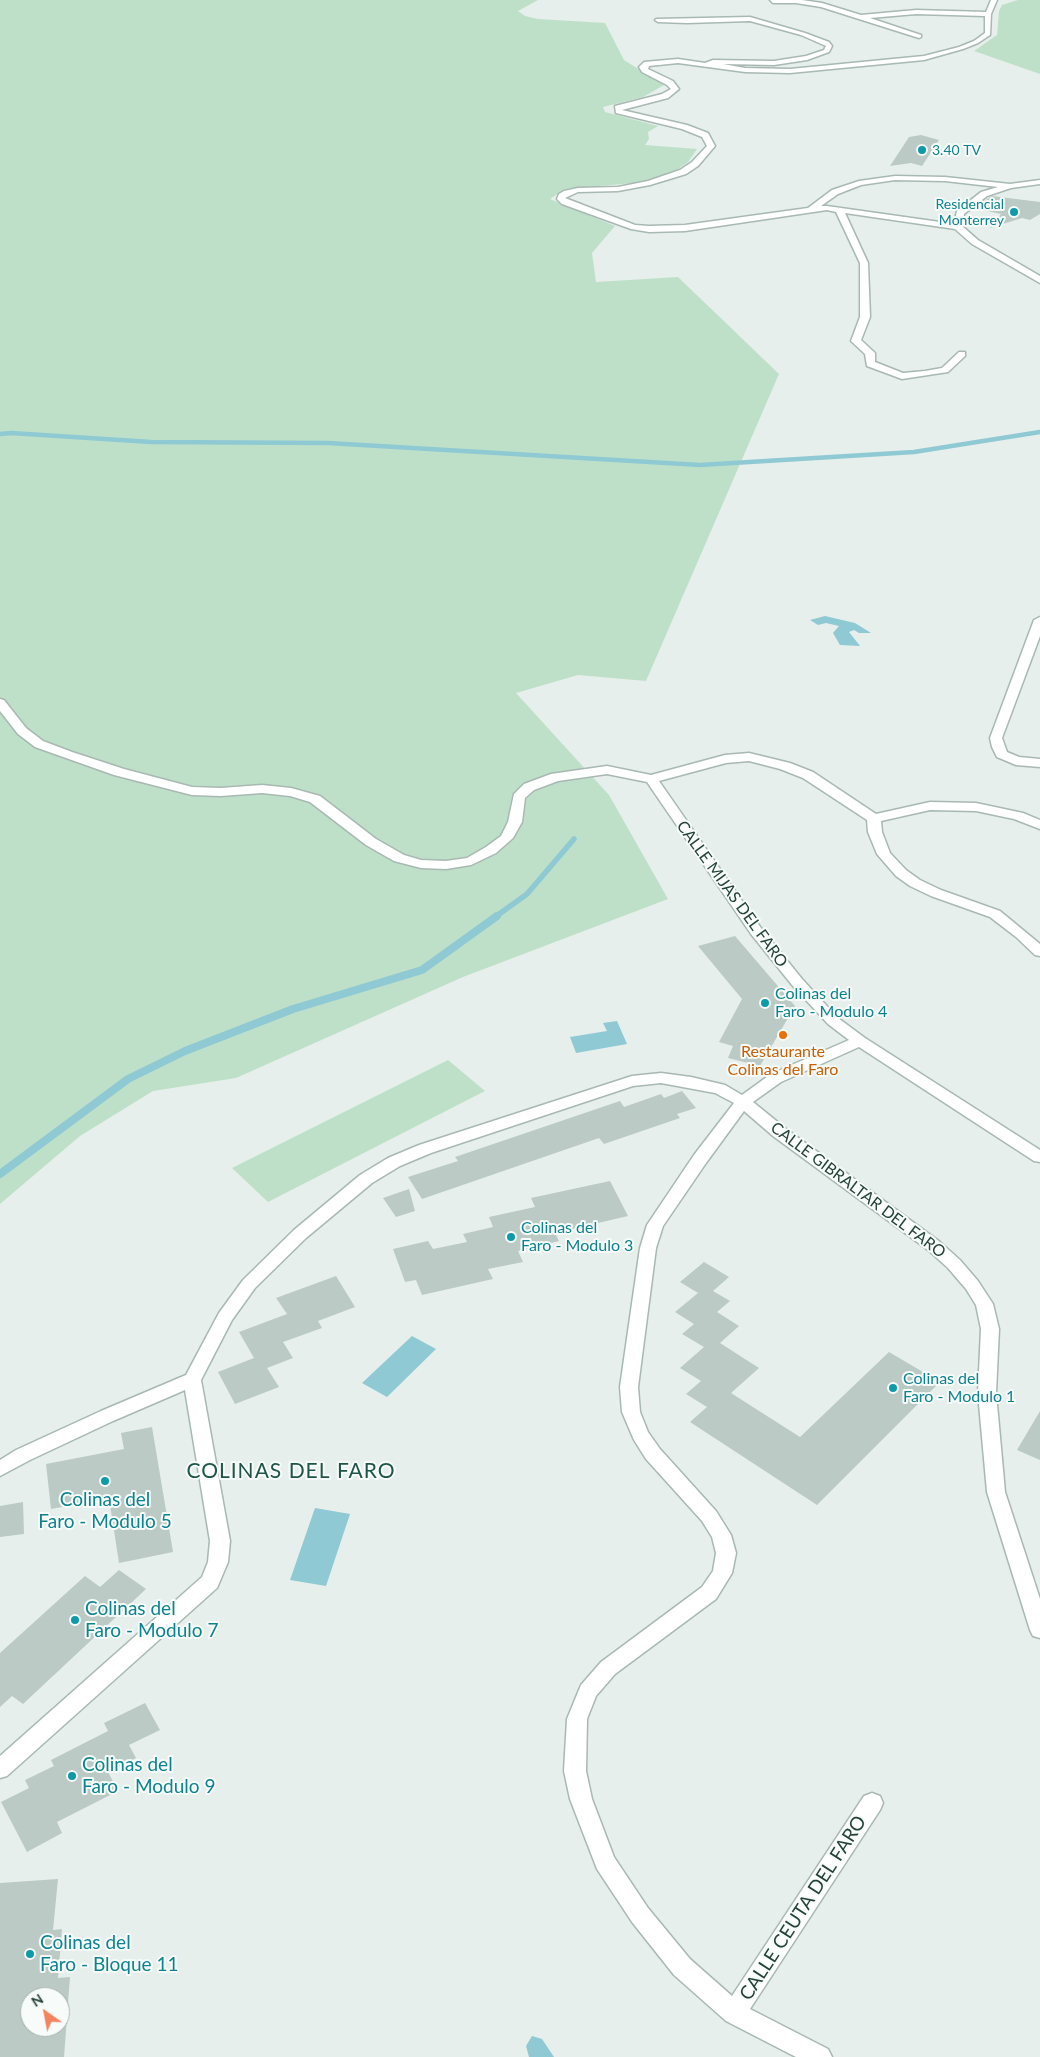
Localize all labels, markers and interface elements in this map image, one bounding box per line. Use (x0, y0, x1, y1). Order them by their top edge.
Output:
place label: 3.40 TV (932, 142, 981, 158)
marker: 3.40 TV (916, 144, 928, 156)
place label: Residencial Monterrey (936, 196, 1004, 228)
marker: Residencial Monterrey (1008, 206, 1020, 218)
street label: CALLE MIJAS DEL FARO (672, 817, 792, 971)
place label: Colinas del Faro - Modulo 4 (775, 984, 887, 1022)
marker: Colinas del Faro - Modulo 4 (759, 997, 771, 1009)
marker: Restaurante Colinas del Faro (777, 1029, 789, 1041)
place label: Restaurante Colinas del Faro (728, 1042, 838, 1080)
street label: CALLE GIBRALTAR DEL FARO (767, 1118, 949, 1262)
place label: Colinas del Faro - Modulo 3 (521, 1218, 633, 1256)
marker: Colinas del Faro - Modulo 3 (505, 1231, 517, 1243)
place label: Colinas del Faro - Modulo 1 (903, 1369, 1015, 1407)
marker: Colinas del Faro - Modulo 1 (887, 1382, 899, 1394)
district label: COLINAS DEL FARO (184, 1458, 398, 1484)
marker: Colinas del Faro - Modulo 5 (99, 1475, 111, 1487)
place label: Colinas del Faro - Modulo 5 (38, 1489, 172, 1533)
place label: Colinas del Faro - Modulo 7 (85, 1598, 218, 1642)
marker: Colinas del Faro - Modulo 7 (69, 1614, 81, 1626)
place label: Colinas del Faro - Modulo 9 (82, 1754, 215, 1798)
marker: Colinas del Faro - Modulo 9 (66, 1770, 78, 1782)
street label: CALLE CEUTA DEL FARO (735, 1811, 871, 2005)
place label: Colinas del Faro - Bloque 11 (40, 1932, 178, 1976)
marker: Colinas del Faro - Bloque 11 (24, 1948, 36, 1960)
north arrow (20, 1987, 70, 2037)
text: N (28, 1990, 46, 2010)

